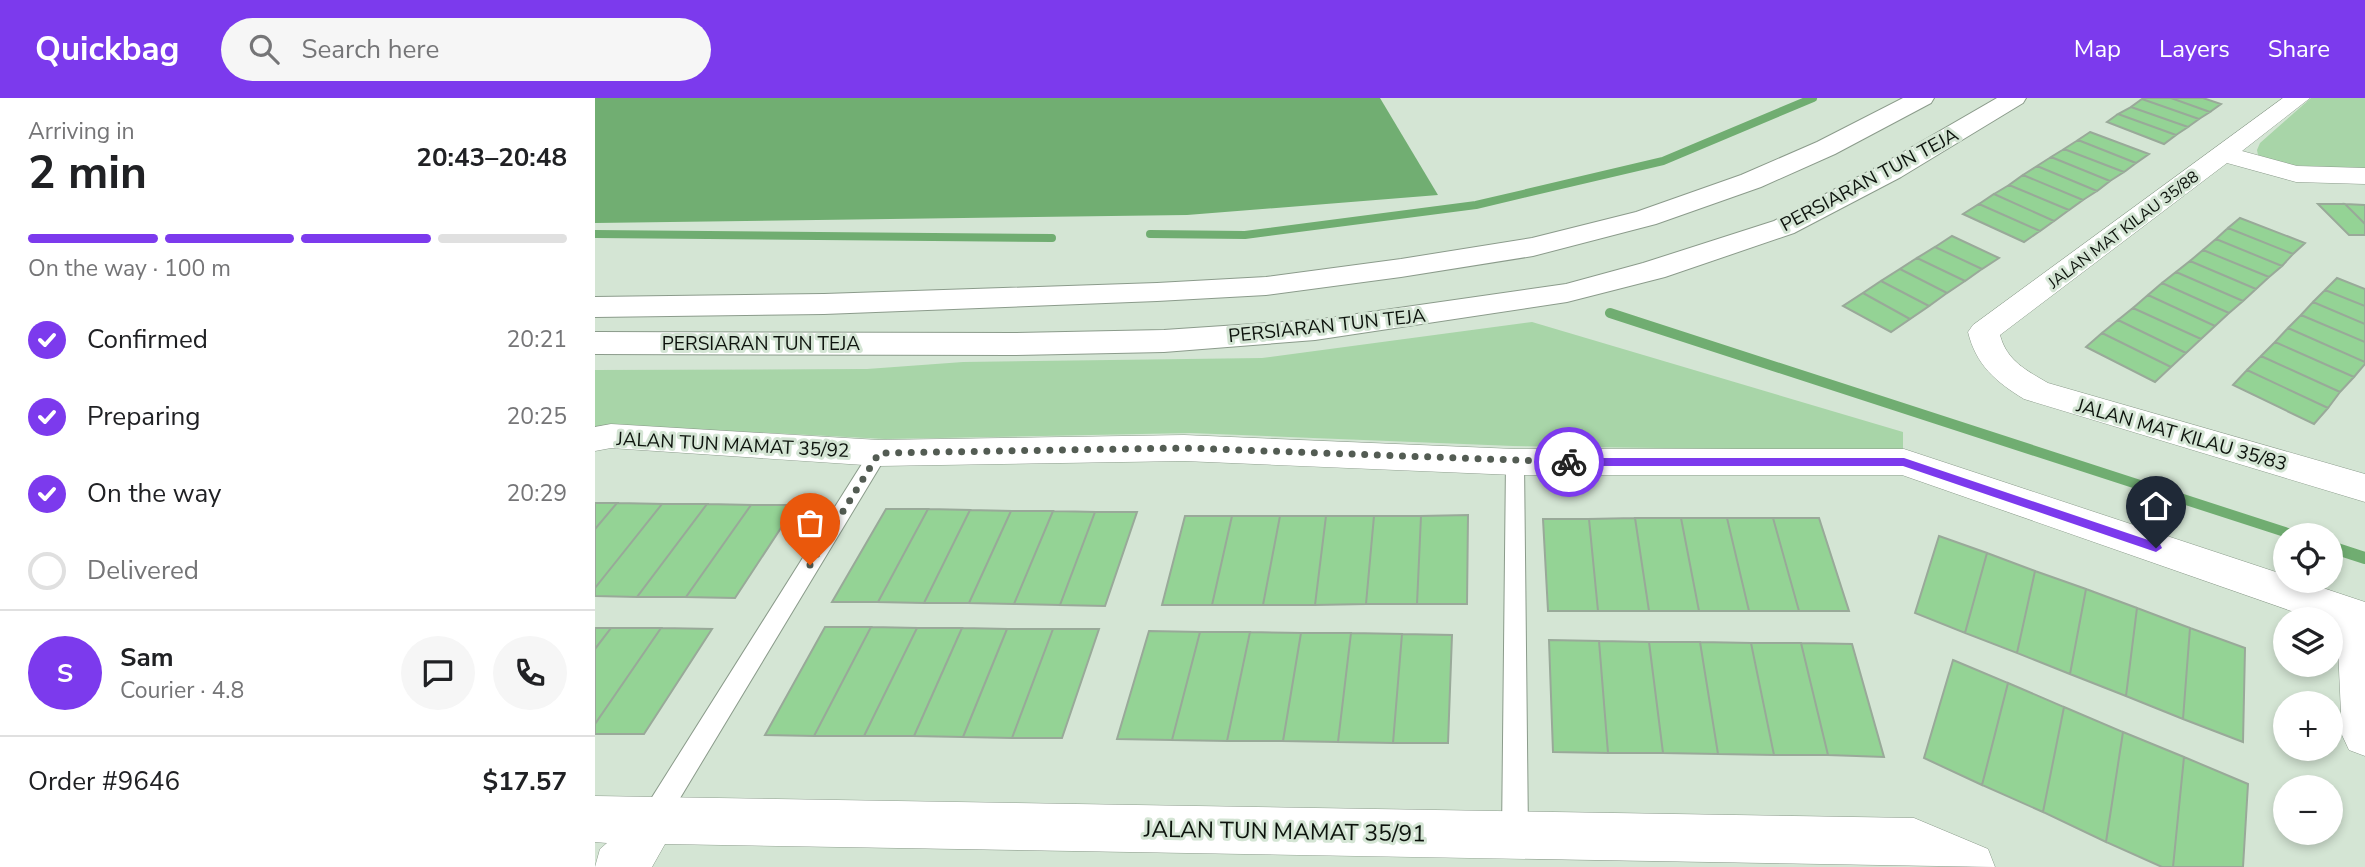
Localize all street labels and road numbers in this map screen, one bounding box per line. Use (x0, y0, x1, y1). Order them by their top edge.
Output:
street label: PERSIARAN TUN TEJA (1776, 122, 1963, 238)
street label: JALAN MAT KILAU 35/88 (2043, 166, 2203, 294)
street label: PERSIARAN TUN TEJA (1227, 303, 1427, 349)
street label: PERSIARAN TUN TEJA (662, 331, 860, 357)
street label: JALAN MAT KILAU 35/83 (2072, 392, 2290, 477)
street label: JALAN TUN MAMAT 35/92 (615, 426, 850, 464)
street label: JALAN TUN MAMAT 35/91 (1143, 814, 1426, 849)

